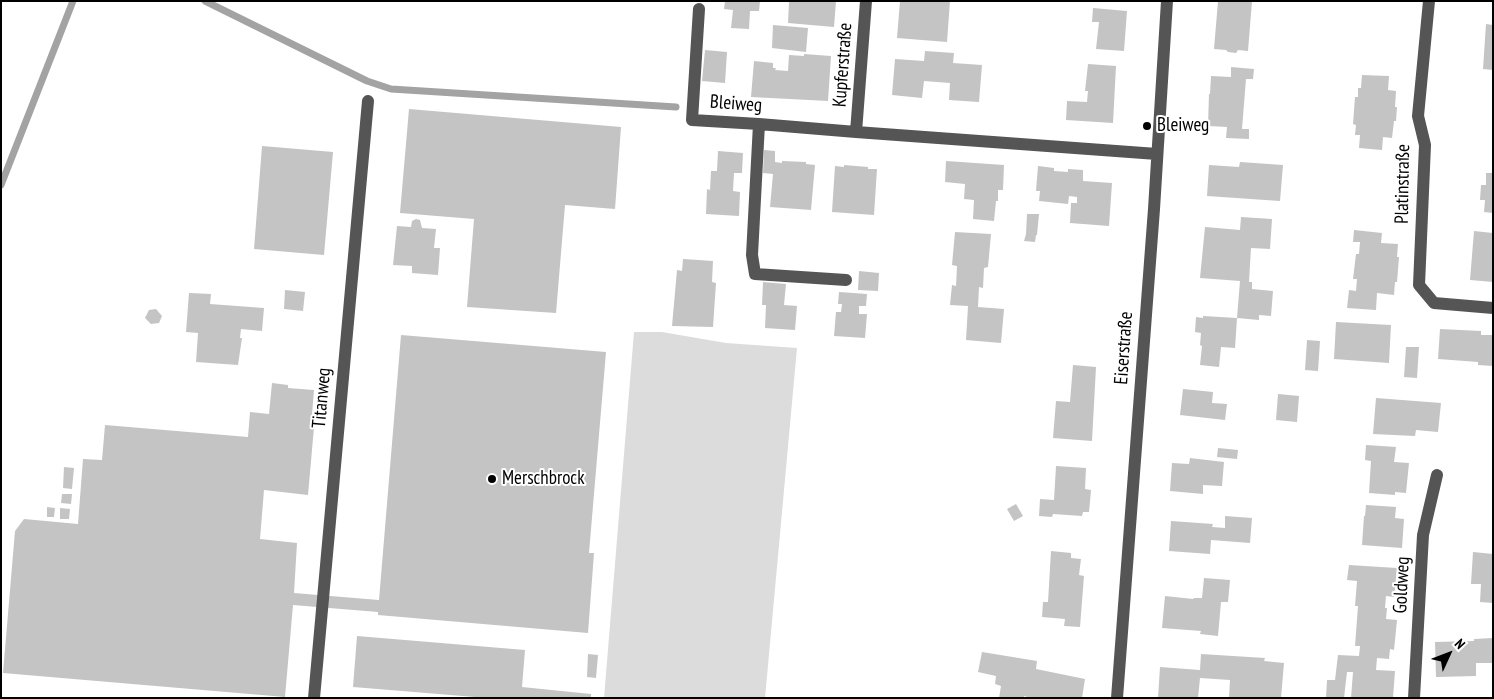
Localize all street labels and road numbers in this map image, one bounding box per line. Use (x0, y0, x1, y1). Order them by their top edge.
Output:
street label: Kupferstraße (829, 22, 857, 108)
street label: Bleiweg (709, 91, 763, 117)
street label: Platinstraße (1391, 144, 1415, 224)
street label: Eiserstraße (1110, 311, 1138, 385)
street label: Titanweg (308, 367, 336, 429)
street label: Goldweg (1389, 556, 1415, 614)

